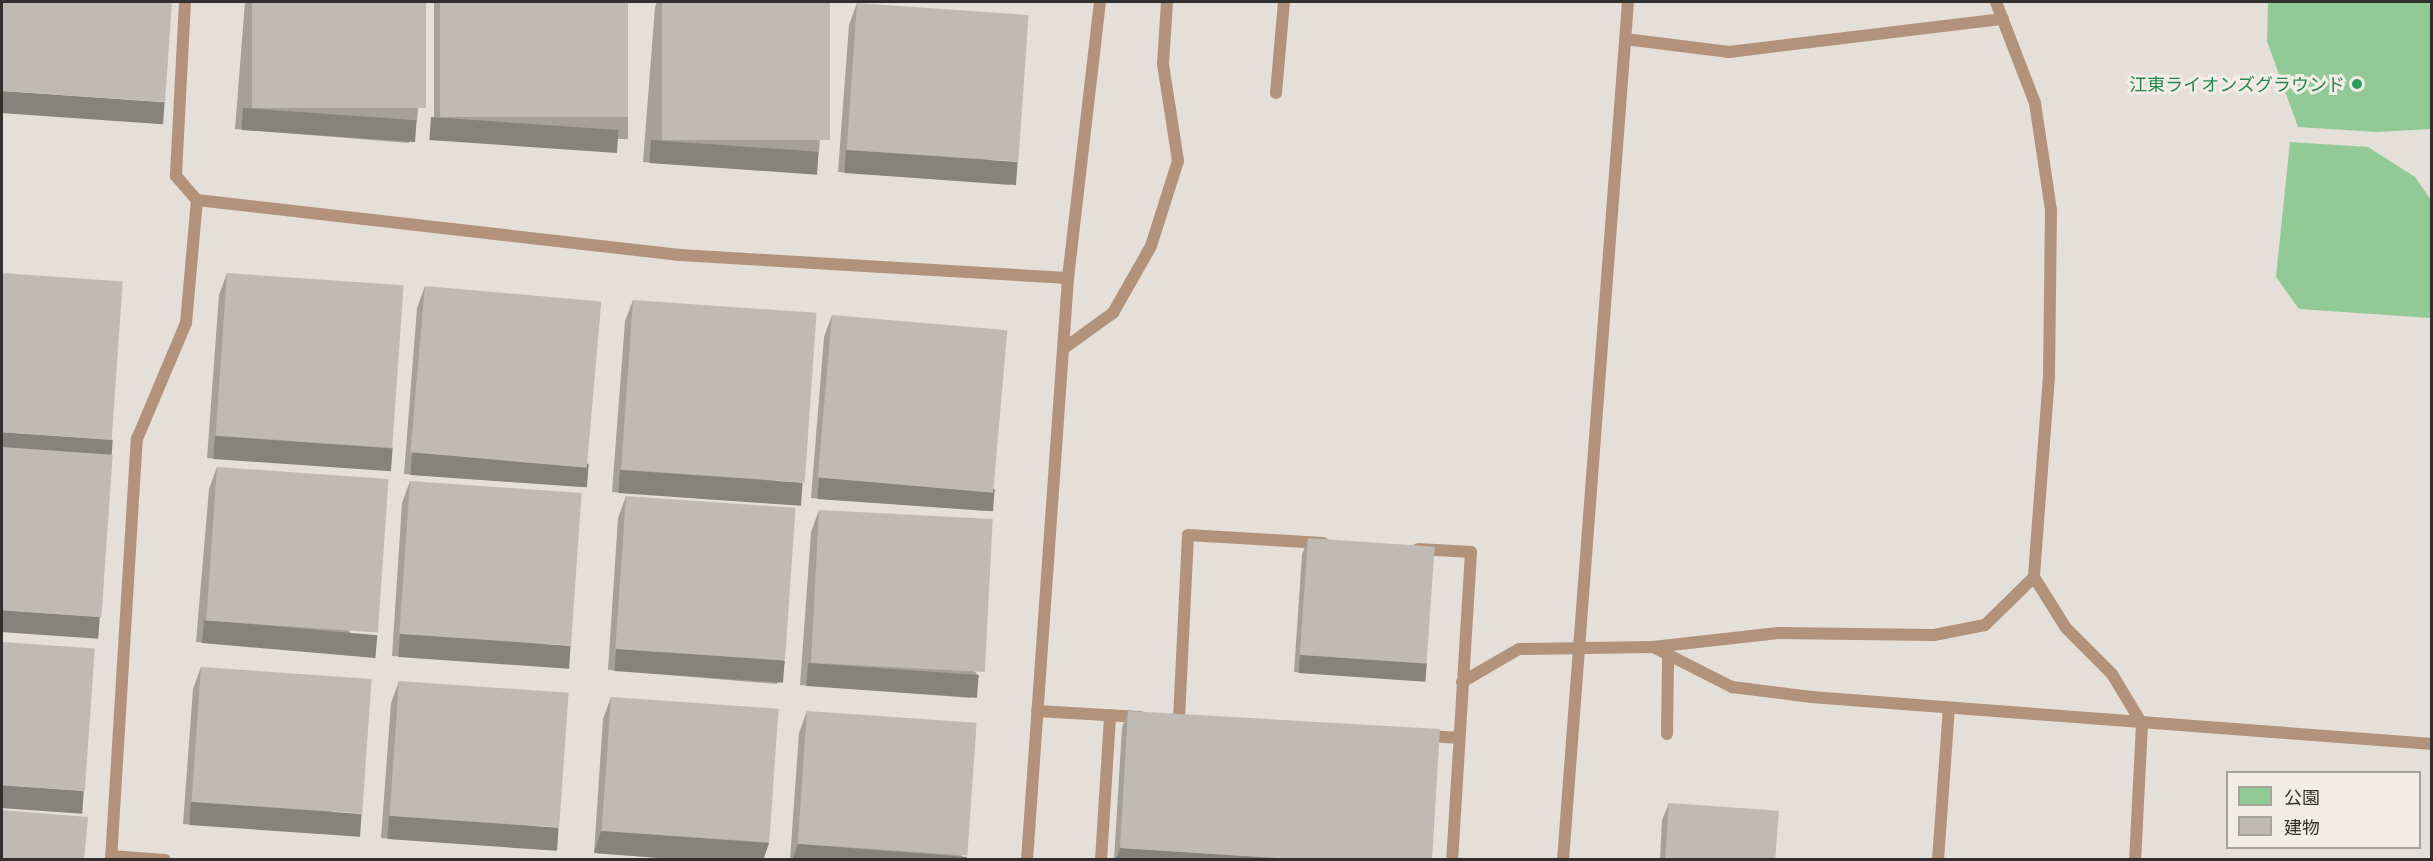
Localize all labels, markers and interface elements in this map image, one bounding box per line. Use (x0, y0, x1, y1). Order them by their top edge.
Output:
place label: 江東ライオンズグラウンド (2129, 73, 2345, 95)
marker: 江東ライオンズグラウンド (2350, 77, 2364, 91)
legend (2226, 771, 2421, 849)
text: 公園 (2284, 786, 2320, 808)
text: 建物 (2284, 816, 2320, 838)

